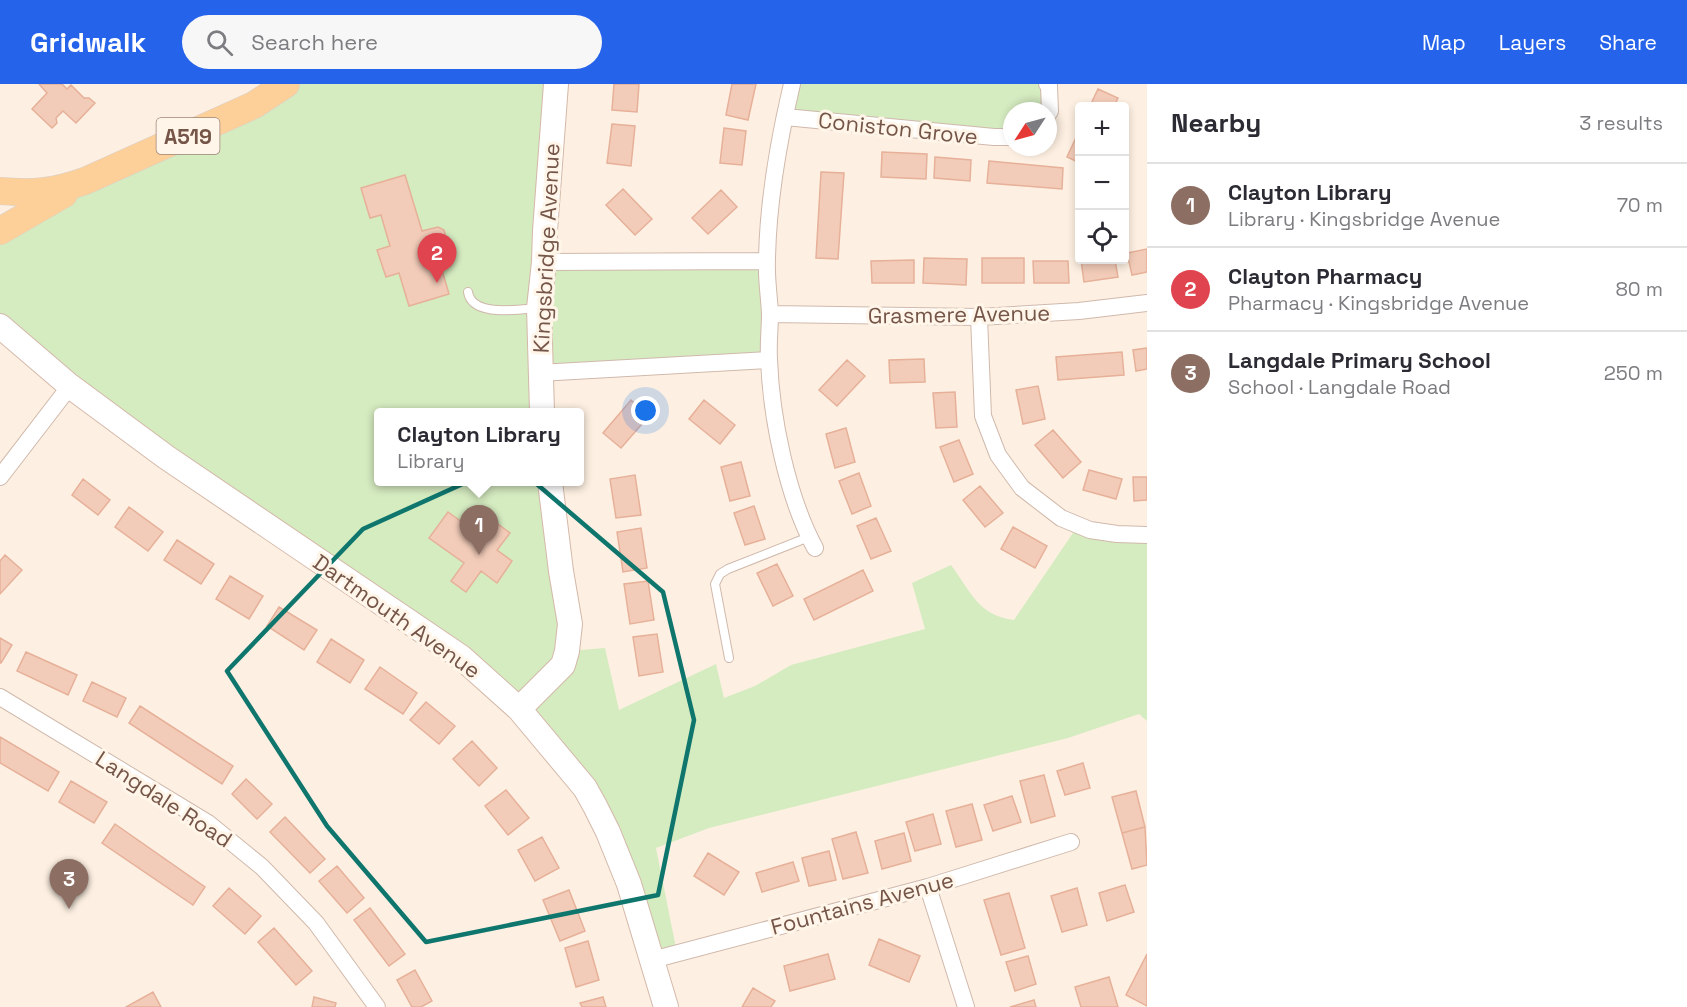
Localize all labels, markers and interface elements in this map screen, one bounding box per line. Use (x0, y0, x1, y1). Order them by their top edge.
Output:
search box (182, 15, 602, 69)
text: Gridwalk (30, 24, 146, 60)
icon: search (203, 26, 236, 59)
text: Search here (251, 28, 378, 56)
text: Map (1422, 29, 1466, 56)
text: Layers (1499, 29, 1566, 56)
text: Share (1599, 29, 1657, 56)
north arrow (1003, 102, 1057, 156)
map controls (1075, 102, 1129, 264)
button: + (1075, 102, 1129, 156)
street label: Coniston Grove (817, 106, 979, 150)
text: Nearby (1171, 106, 1261, 140)
text: 3 results (1579, 110, 1663, 136)
road number: A519 (156, 118, 219, 154)
street label: Kingsbridge Avenue (527, 142, 565, 354)
button: − (1075, 156, 1129, 210)
text: Clayton Library (1228, 178, 1391, 206)
text: 1 (1186, 192, 1195, 218)
text: 70 m (1617, 192, 1663, 218)
text: Library · Kingsbridge Avenue (1228, 206, 1500, 232)
button: locate (1075, 210, 1129, 264)
pin: 2 (418, 234, 456, 283)
text: Clayton Pharmacy (1228, 262, 1422, 290)
text: 2 (1185, 276, 1196, 302)
text: 80 m (1615, 276, 1663, 302)
text: Pharmacy · Kingsbridge Avenue (1228, 290, 1529, 316)
street label: Grasmere Avenue (868, 298, 1050, 330)
text: Langdale Primary School (1228, 346, 1491, 374)
text: 3 (1184, 360, 1197, 386)
text: 250 m (1604, 360, 1663, 386)
text: School · Langdale Road (1228, 374, 1451, 400)
your location (631, 396, 660, 425)
popup (374, 408, 584, 486)
text: Clayton Library (397, 420, 561, 448)
text: Library (397, 448, 464, 474)
pin: 1 (460, 506, 498, 555)
street label: Dartmouth Avenue (308, 548, 486, 684)
street label: Langdale Road (90, 744, 238, 854)
pin: 3 (50, 860, 88, 909)
street label: Fountains Avenue (767, 865, 957, 941)

